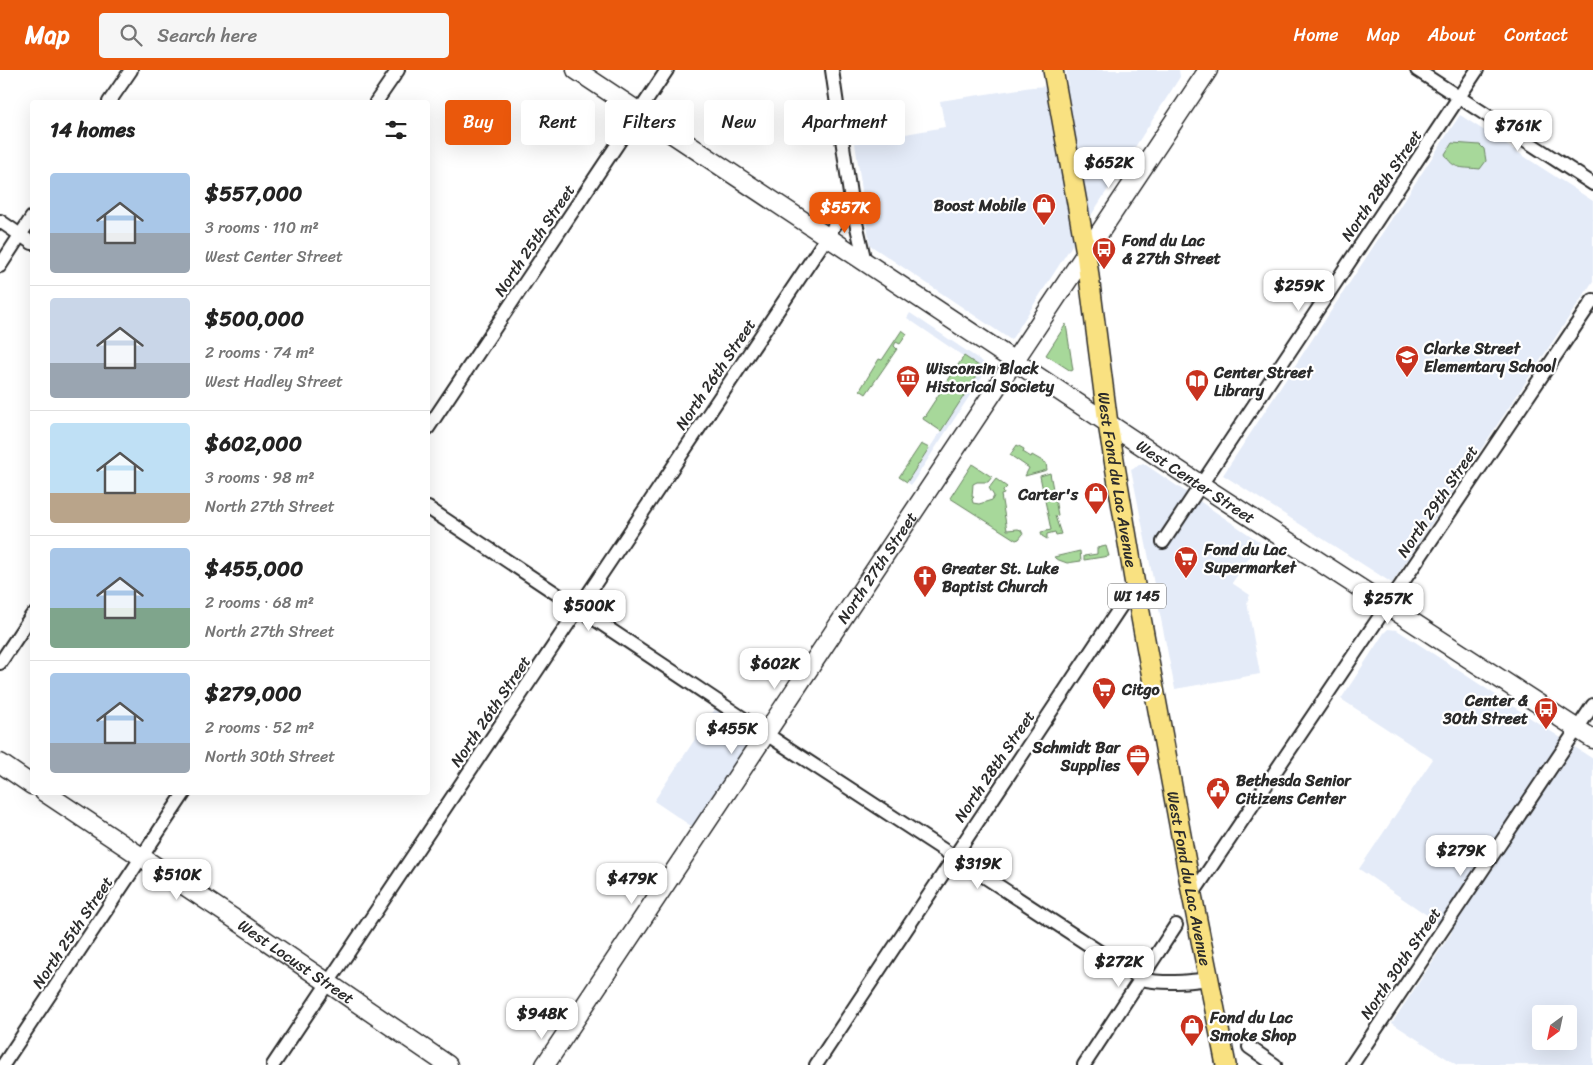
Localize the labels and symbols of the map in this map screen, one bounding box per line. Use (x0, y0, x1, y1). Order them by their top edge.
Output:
pin: $761K (1483, 109, 1553, 152)
street label: North 28th Street (1333, 123, 1430, 247)
pin: $652K (1074, 146, 1144, 189)
street label: North 25th Street (486, 178, 583, 302)
pin: $557K (810, 191, 880, 234)
place label: Boost Mobile (934, 191, 1027, 220)
shop icon: Boost Mobile (1031, 192, 1057, 226)
place label: Fond du Lac & 27th Street (1121, 226, 1221, 273)
bus stop icon: Fond du Lac & 27th Street (1091, 236, 1117, 270)
pin: $259K (1264, 270, 1334, 312)
street label: North 26th Street (667, 312, 764, 436)
place label: Clarke Street Elementary School (1423, 334, 1557, 381)
school or university icon: Clarke Street Elementary School (1394, 344, 1420, 378)
place label: Wisconsin Black Historical Society (925, 354, 1055, 401)
place label: Center Street Library (1213, 358, 1314, 405)
museum icon: Wisconsin Black Historical Society (895, 364, 921, 398)
library icon: Center Street Library (1184, 368, 1210, 402)
street label: West Fond du Lac Avenue (1089, 390, 1146, 570)
street label: West Center Street (1130, 432, 1261, 532)
street label: North 29th Street (1389, 439, 1486, 563)
place label: Carter's (1017, 480, 1079, 509)
shop icon: Carter's (1083, 481, 1109, 515)
street label: North 27th Street (829, 506, 925, 630)
place label: Fond du Lac Supermarket (1203, 535, 1297, 582)
supermarket icon: Fond du Lac Supermarket (1173, 545, 1199, 579)
place label: Greater St. Luke Baptist Church (941, 554, 1060, 601)
church icon: Greater St. Luke Baptist Church (912, 564, 938, 598)
pin: $257K (1353, 582, 1423, 625)
road number: WI 145 (1108, 584, 1166, 608)
pin: $500K (554, 590, 624, 632)
pin: $602K (740, 648, 810, 690)
street label: North 26th Street (442, 649, 539, 773)
place label: Citgo (1121, 675, 1160, 704)
supermarket icon: Citgo (1091, 676, 1117, 710)
place label: Center & 30th Street (1442, 686, 1529, 733)
bus stop icon: Center & 30th Street (1533, 696, 1559, 730)
street label: North 28th Street (946, 704, 1043, 828)
pin: $455K (697, 712, 767, 755)
place label: Schmidt Bar Supplies (1032, 733, 1121, 780)
office icon: Schmidt Bar Supplies (1125, 743, 1151, 777)
place label: Bethesda Senior Citizens Center (1235, 766, 1352, 813)
public building icon: Bethesda Senior Citizens Center (1205, 776, 1231, 810)
street label: West Fond du Lac Avenue (1158, 789, 1220, 969)
pin: $279K (1426, 834, 1496, 877)
pin: $319K (943, 848, 1013, 890)
pin: $510K (142, 858, 212, 901)
pin: $479K (597, 862, 667, 905)
street label: North 25th Street (24, 870, 121, 994)
street label: North 30th Street (1352, 901, 1449, 1025)
street label: West Locust Street (232, 911, 361, 1012)
pin: $272K (1084, 946, 1154, 988)
pin: $948K (507, 998, 577, 1040)
place label: Fond du Lac Smoke Shop (1209, 1003, 1297, 1050)
north arrow (1532, 1005, 1578, 1050)
shop icon: Fond du Lac Smoke Shop (1179, 1013, 1205, 1047)

